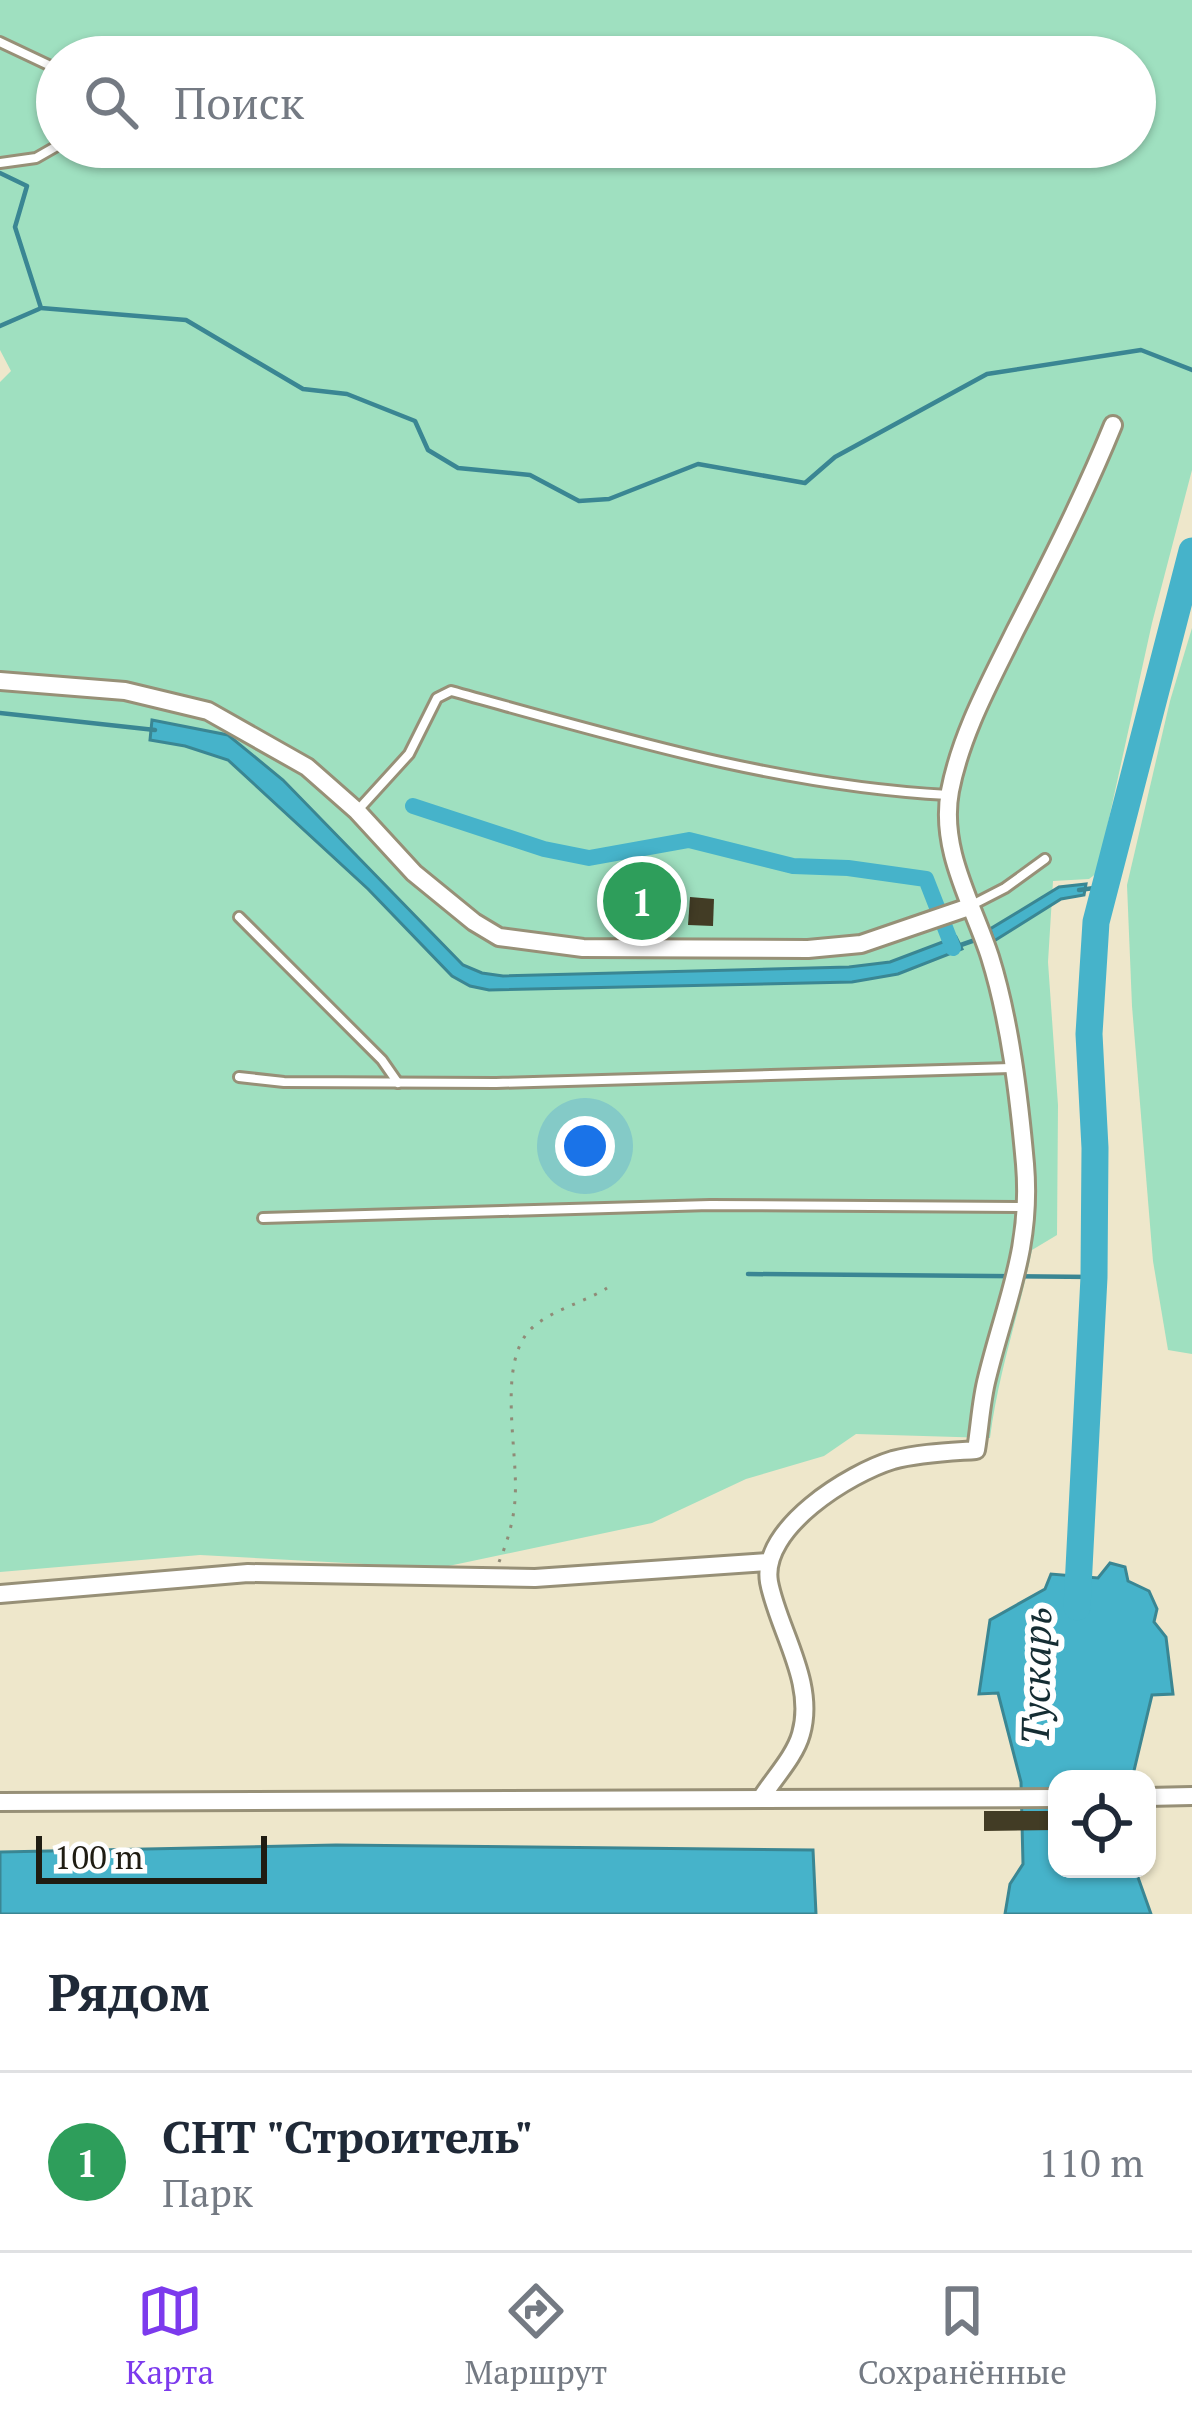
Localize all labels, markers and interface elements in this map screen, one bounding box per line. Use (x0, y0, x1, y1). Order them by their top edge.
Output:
search box (36, 36, 1156, 168)
icon: search (78, 69, 144, 135)
text: Поиск (174, 72, 304, 132)
pin: 1 (603, 856, 681, 946)
your location (555, 1116, 615, 1176)
water label: Тускарь (1008, 1607, 1062, 1745)
map controls (1048, 1770, 1156, 1878)
button: locate (1048, 1770, 1156, 1878)
scale bar (36, 1830, 267, 1883)
text: 100 m (54, 1835, 143, 1878)
text: Рядом (48, 1958, 210, 2026)
text: СНТ "Строитель" (162, 2106, 533, 2166)
text: 1 (76, 2136, 98, 2188)
text: 110 m (1039, 2136, 1144, 2188)
text: Парк (162, 2166, 253, 2218)
tab: Карта (125, 2278, 214, 2393)
tab: Маршрут (465, 2278, 607, 2393)
tab: Сохранённые (858, 2278, 1067, 2393)

